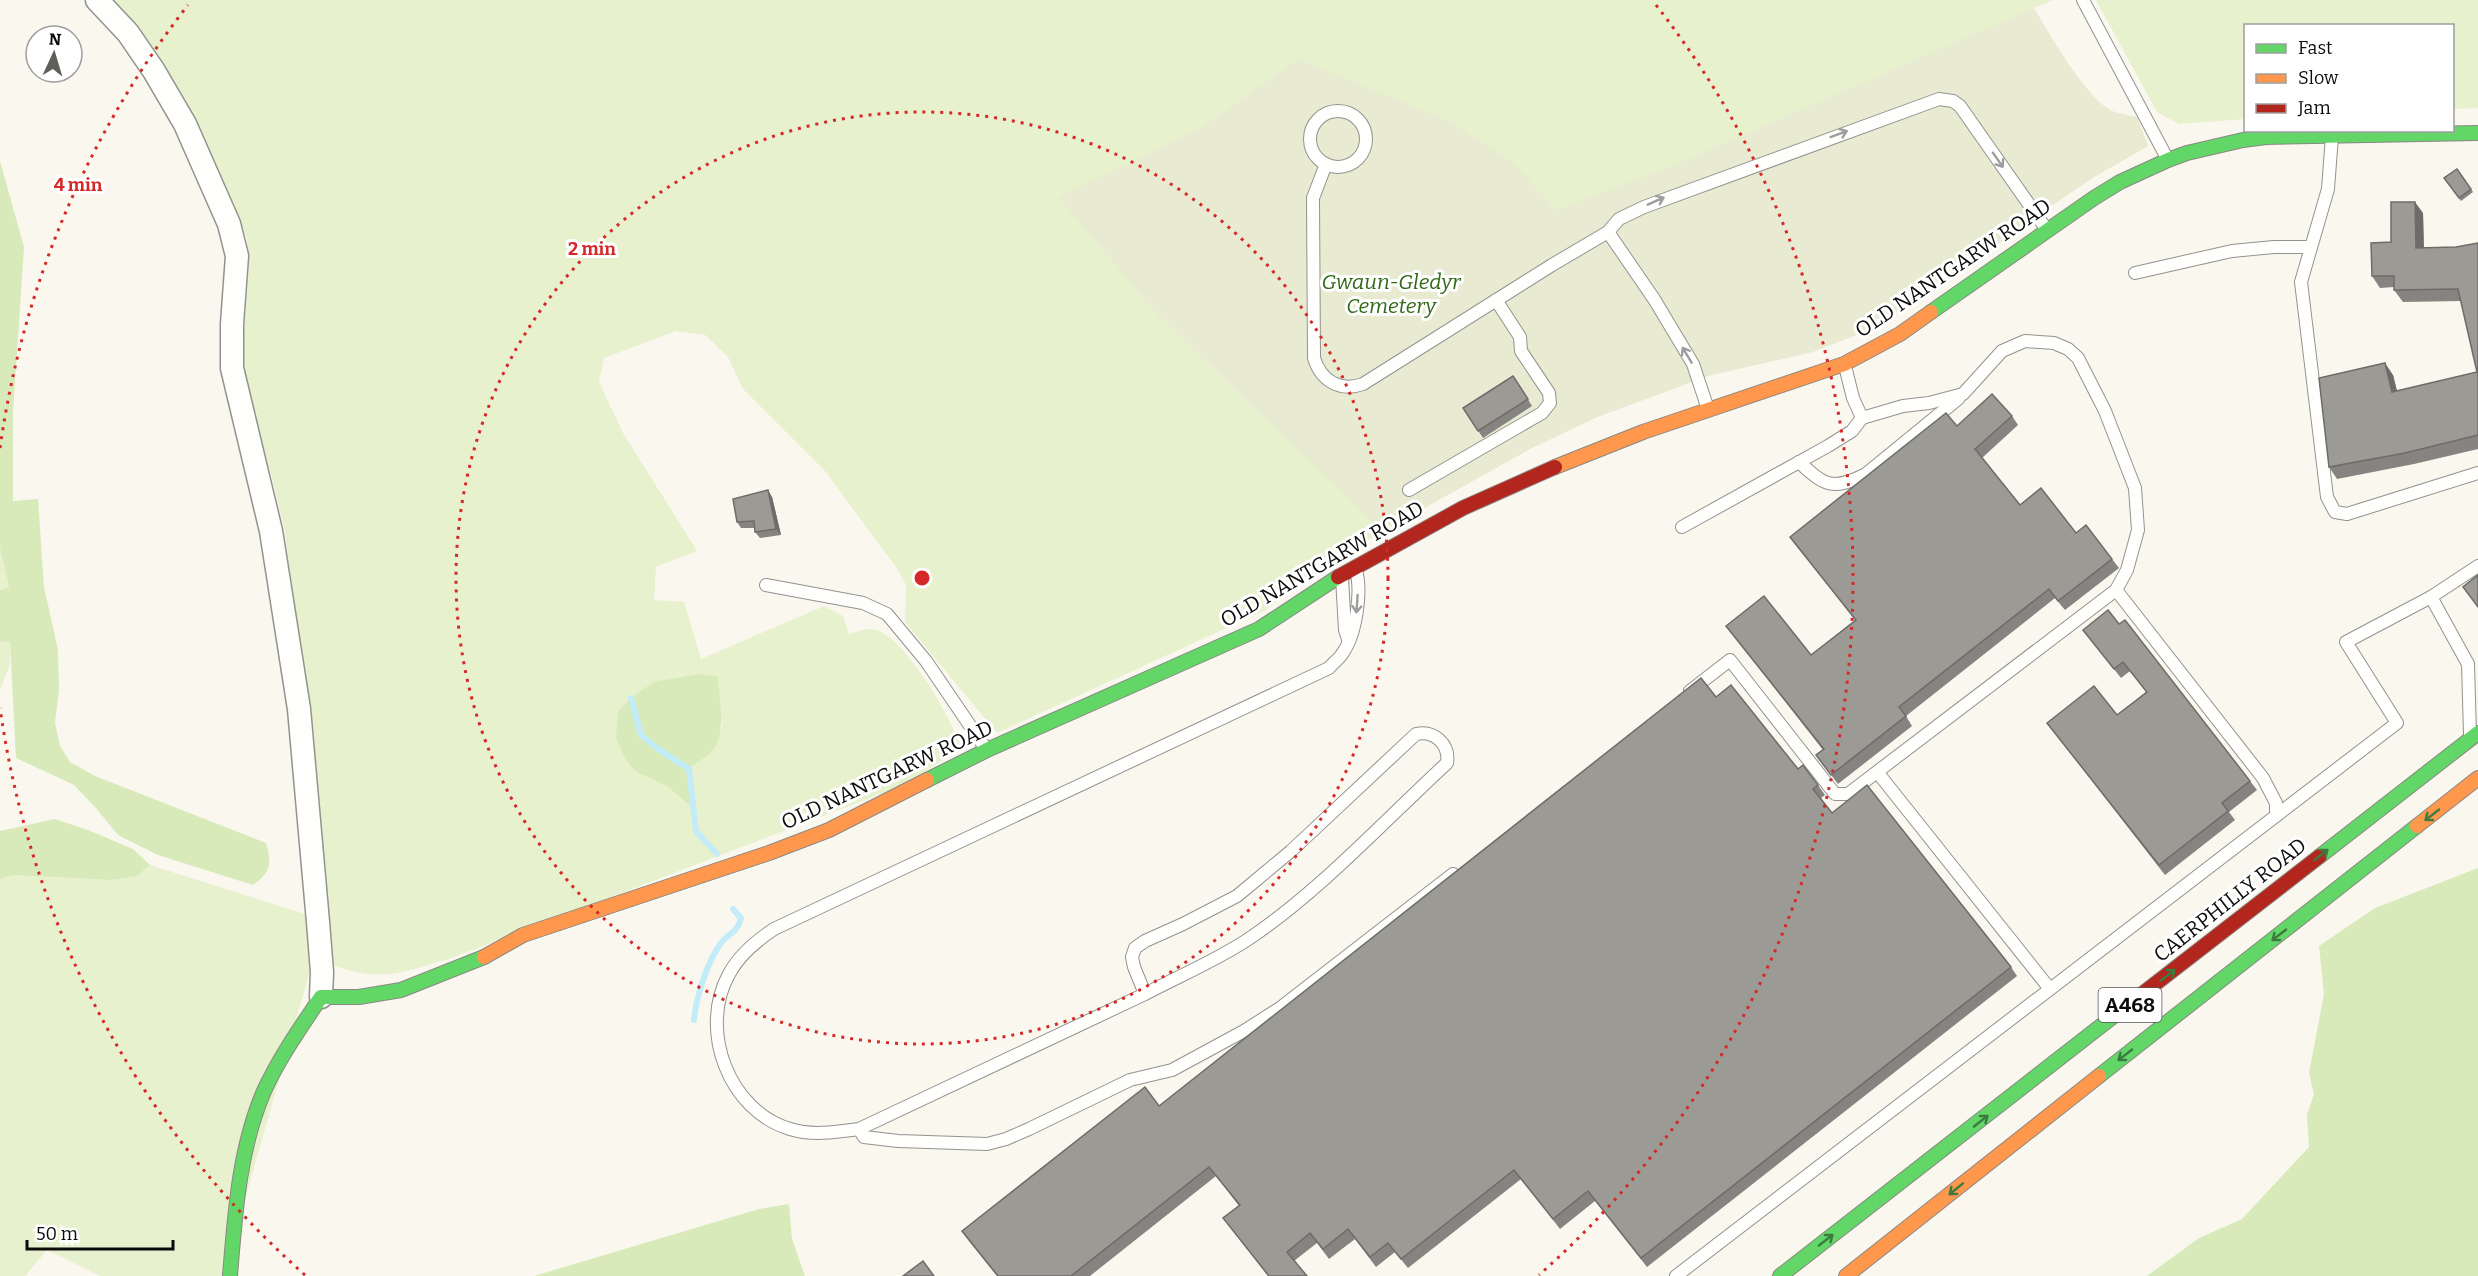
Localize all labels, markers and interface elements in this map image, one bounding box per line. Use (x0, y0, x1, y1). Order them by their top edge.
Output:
north arrow (24, 24, 84, 84)
legend (2244, 24, 2454, 132)
text: N (48, 30, 62, 49)
text: Fast (2298, 37, 2333, 59)
text: Slow (2298, 67, 2339, 89)
text: Jam (2297, 97, 2331, 119)
one-way arrow (1829, 128, 1848, 139)
one-way arrow (1992, 151, 2005, 167)
text: 4 min (54, 174, 103, 196)
street label: OLD NANTGARW ROAD (1850, 193, 2056, 343)
one-way arrow (1647, 195, 1665, 207)
text: 2 min (568, 238, 616, 260)
park label: Gwaun-Gledyr Cemetery (1322, 269, 1462, 319)
one-way arrow (1681, 347, 1693, 364)
street label: OLD NANTGARW ROAD (1216, 495, 1428, 633)
centre of rings (912, 568, 932, 588)
one-way arrow (1351, 593, 1362, 613)
street label: OLD NANTGARW ROAD (777, 715, 997, 835)
one-way arrow (2425, 808, 2441, 821)
street label: CAERPHILLY ROAD (2148, 832, 2312, 968)
one-way arrow (2313, 849, 2329, 862)
one-way arrow (2271, 928, 2287, 941)
one-way arrow (2160, 969, 2176, 982)
road number: A468 (2098, 988, 2162, 1022)
one-way arrow (2117, 1049, 2133, 1062)
one-way arrow (1973, 1115, 1989, 1128)
one-way arrow (1948, 1183, 1964, 1196)
scale bar (27, 1213, 172, 1251)
text: 50 m (36, 1223, 78, 1245)
one-way arrow (1818, 1233, 1834, 1246)

